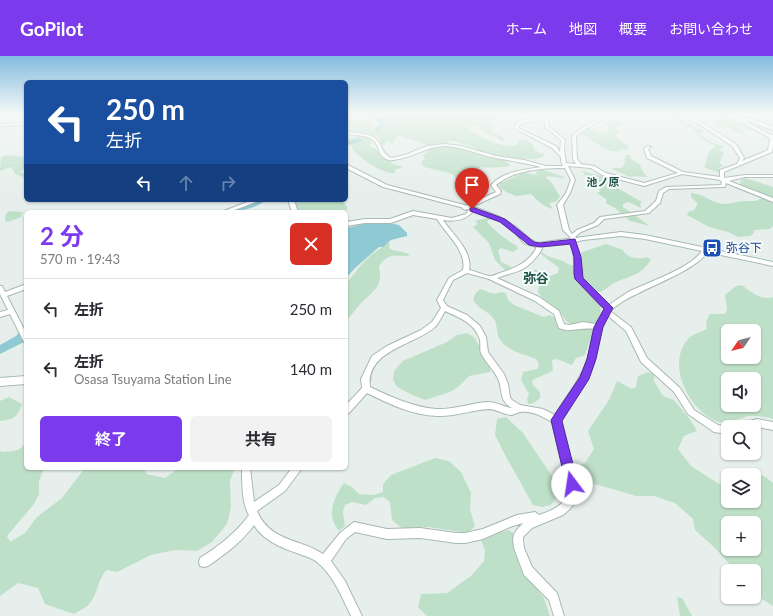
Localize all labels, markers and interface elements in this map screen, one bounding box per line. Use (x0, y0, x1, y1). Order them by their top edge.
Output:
text: GoPilot (20, 17, 83, 40)
text: ホーム (505, 20, 547, 37)
text: 地図 (569, 20, 597, 37)
text: 概要 (619, 20, 647, 37)
text: お問い合わせ (669, 20, 753, 37)
text: 250 m (106, 92, 185, 126)
icon: left (40, 96, 92, 148)
text: 左折 (106, 129, 142, 151)
pin (455, 168, 489, 209)
icon: left (133, 172, 155, 194)
icon: ahead (175, 172, 197, 194)
icon: right (217, 172, 239, 194)
icon: arrive (461, 174, 483, 196)
district label: 池ノ原 (587, 175, 620, 188)
text: 2 分 (40, 221, 84, 250)
button: close (290, 223, 332, 265)
bus stop icon: 弥谷下 (701, 237, 723, 259)
place label: 弥谷下 (726, 240, 762, 255)
text: 570 m · 19:43 (40, 251, 120, 267)
district label: 弥谷 (523, 270, 549, 286)
icon: left (40, 298, 62, 320)
text: 左折 (74, 300, 104, 318)
text: 250 m (290, 300, 332, 318)
north arrow (721, 324, 761, 364)
map controls (721, 324, 761, 604)
text: 左折 (74, 352, 104, 370)
icon: left (40, 358, 62, 380)
text: 140 m (290, 360, 332, 378)
text: Osasa Tsuyama Station Line (74, 371, 232, 387)
button: sound (721, 372, 761, 412)
button: 終了 (40, 416, 182, 462)
button: 共有 (190, 416, 332, 462)
button: search (721, 420, 761, 460)
position arrow (551, 463, 593, 505)
button: layers (721, 468, 761, 508)
button: + (721, 516, 761, 556)
button: − (721, 564, 761, 604)

